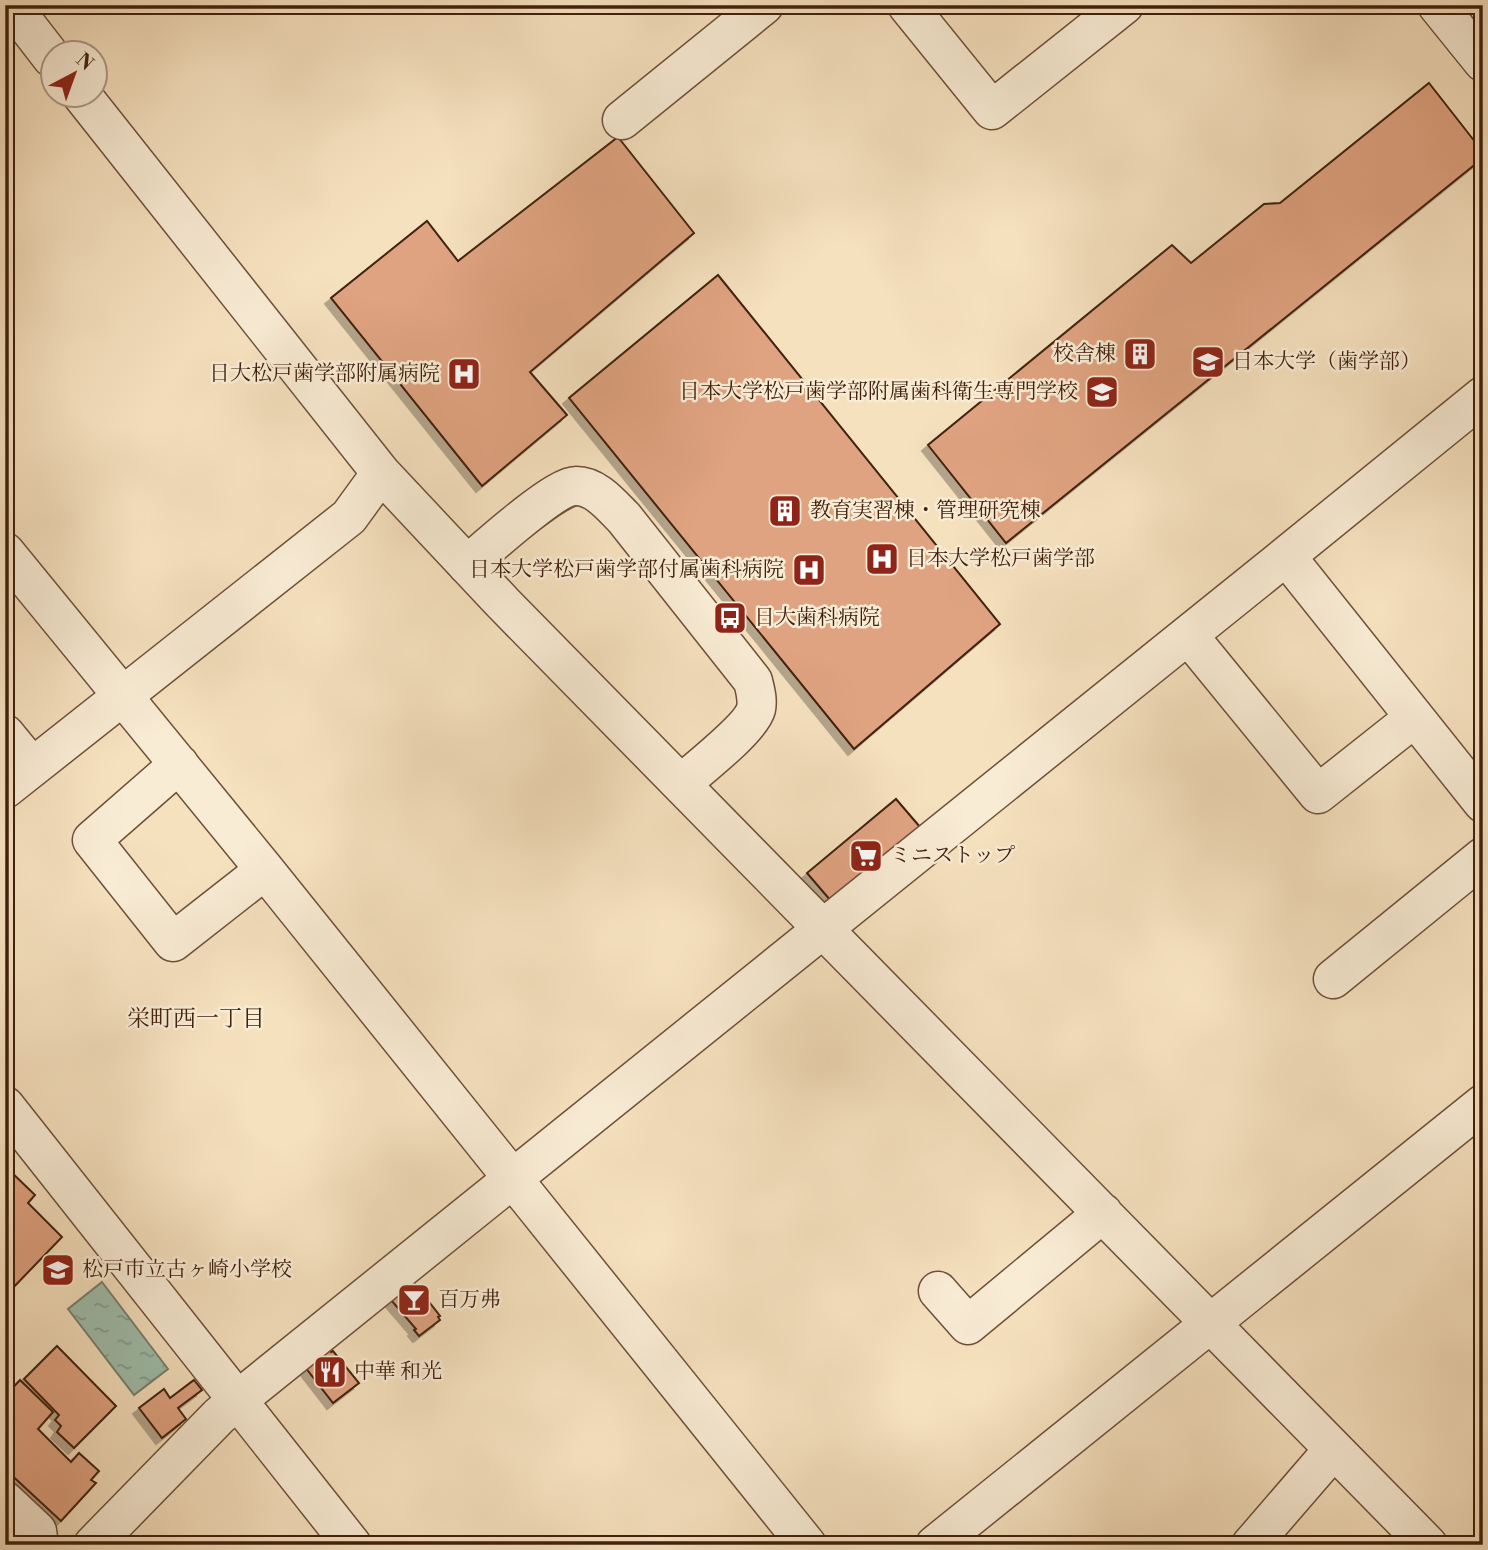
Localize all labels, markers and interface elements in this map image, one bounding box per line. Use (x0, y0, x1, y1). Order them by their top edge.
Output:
north arrow (38, 38, 108, 108)
text: N (71, 48, 98, 76)
building icon: 校舎棟 (1121, 335, 1159, 373)
place label: 校舎棟 (1053, 341, 1116, 367)
school or university icon: 日本大学（歯学部） (1189, 343, 1227, 381)
place label: 日本大学（歯学部） (1232, 349, 1421, 375)
hospital icon: 日大松戸歯学部附属病院 (445, 355, 483, 393)
place label: 日大松戸歯学部附属病院 (209, 361, 440, 387)
school or university icon: 日本大学松戸歯学部附属歯科衛生専門学校 (1083, 373, 1121, 411)
place label: 日本大学松戸歯学部附属歯科衛生専門学校 (679, 379, 1078, 405)
building icon: 教育実習棟・管理研究棟 (766, 492, 804, 530)
place label: 教育実習棟・管理研究棟 (810, 498, 1041, 524)
hospital icon: 日本大学松戸歯学部 (863, 540, 901, 578)
place label: 日本大学松戸歯学部 (906, 546, 1095, 572)
hospital icon: 日本大学松戸歯学部付属歯科病院 (790, 551, 828, 589)
place label: 日本大学松戸歯学部付属歯科病院 (469, 557, 784, 583)
bus stop icon: 日大歯科病院 (711, 599, 749, 637)
place label: 日大歯科病院 (754, 605, 880, 631)
supermarket icon: ミニストップ (847, 837, 885, 875)
place label: ミニストップ (890, 843, 1015, 869)
district label: 栄町西一丁目 (127, 1005, 265, 1033)
school or university icon: 松戸市立古ヶ崎小学校 (39, 1251, 77, 1289)
place label: 松戸市立古ヶ崎小学校 (82, 1257, 292, 1283)
bar icon: 百万弗 (395, 1281, 433, 1319)
place label: 百万弗 (438, 1287, 501, 1313)
restaurant icon: 中華 和光 (311, 1353, 349, 1391)
place label: 中華 和光 (354, 1359, 442, 1385)

